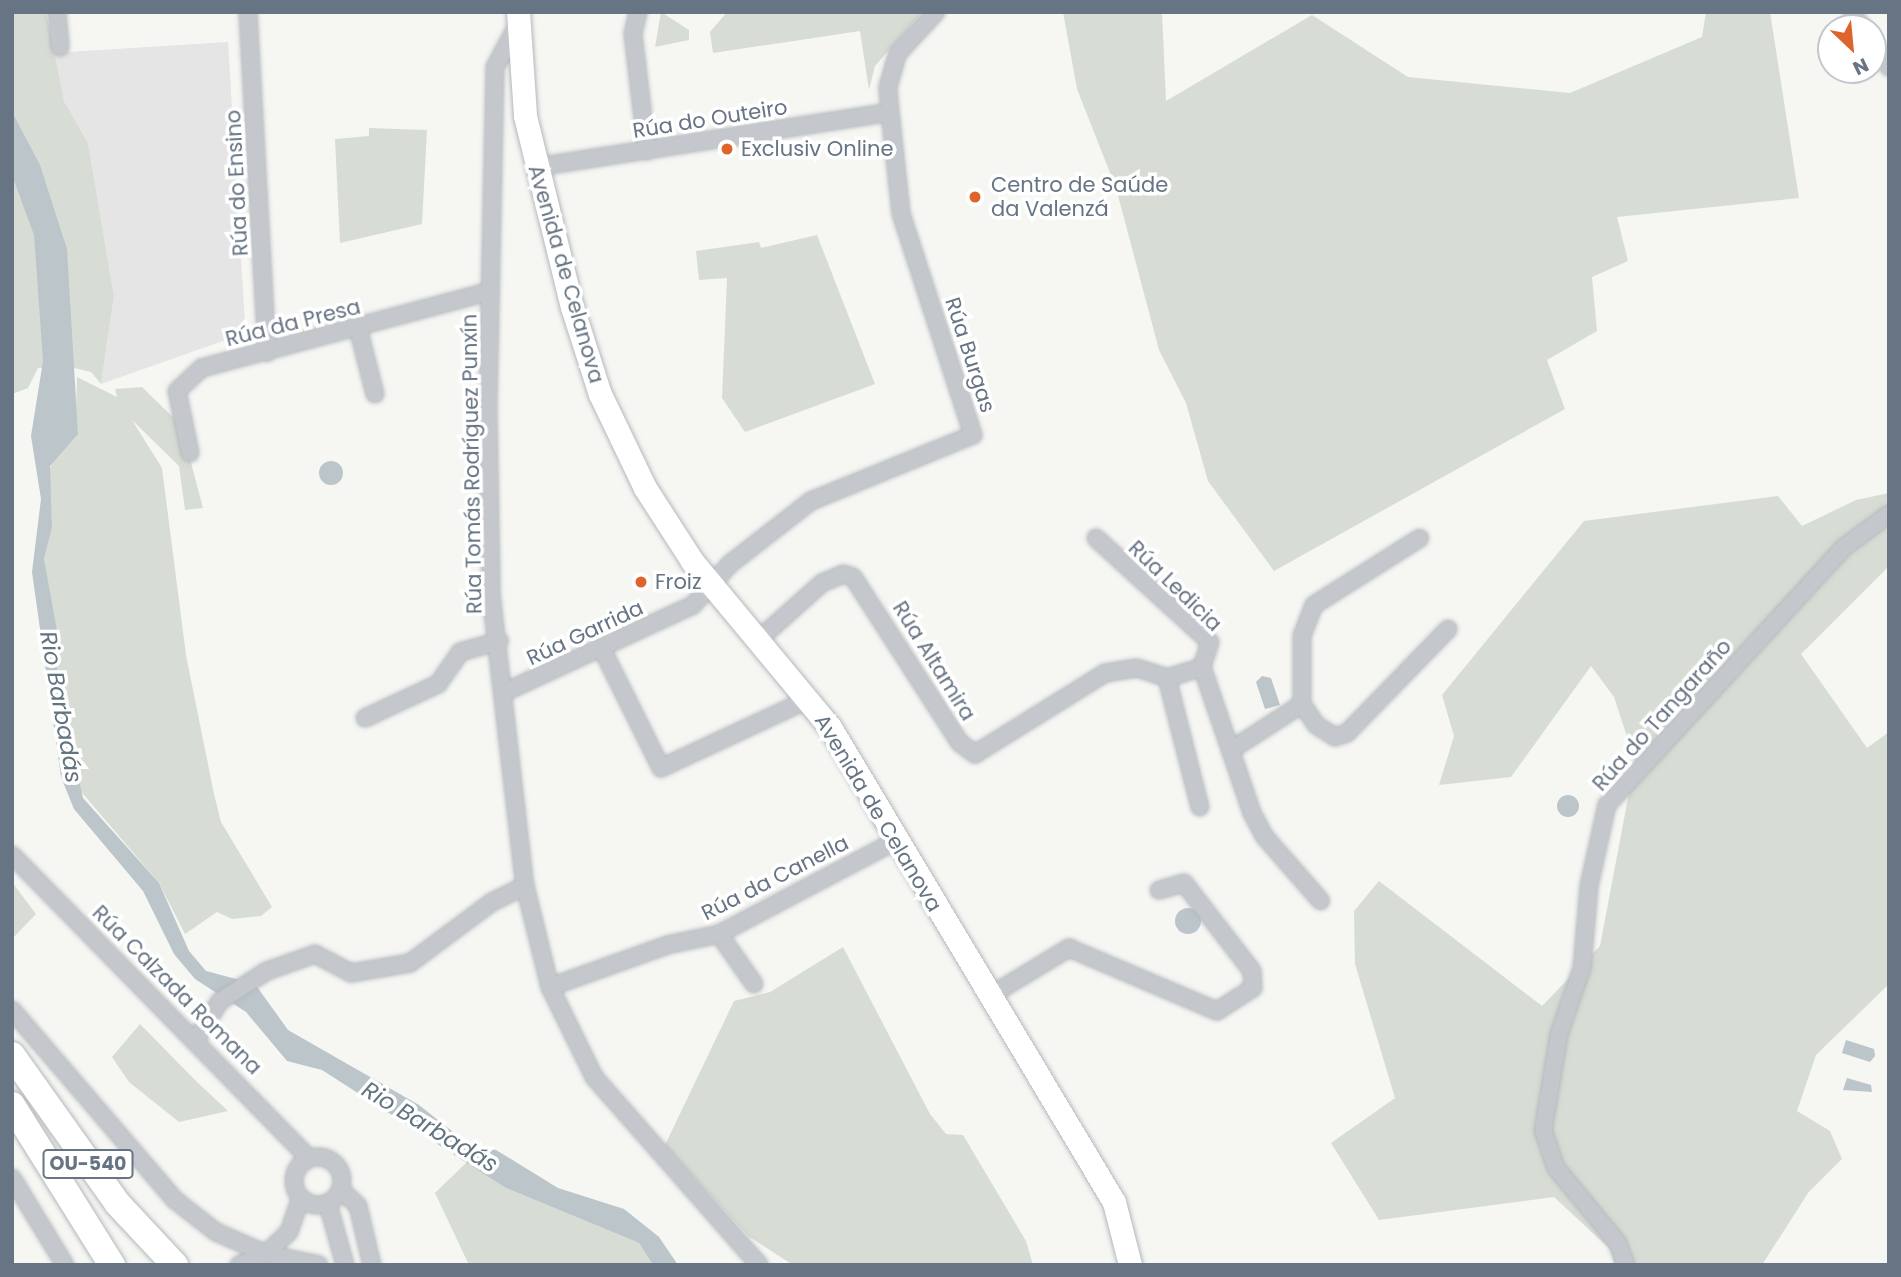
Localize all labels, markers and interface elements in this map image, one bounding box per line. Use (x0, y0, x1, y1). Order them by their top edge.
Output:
north arrow (1817, 14, 1887, 84)
text: N (1848, 51, 1873, 82)
street label: Rúa do Outeiro (631, 94, 789, 144)
street label: Rúa do Ensino (221, 109, 253, 257)
place label: Exclusiv Online (741, 136, 893, 162)
marker: Exclusiv Online (719, 141, 735, 157)
street label: Avenida de Celanova (523, 162, 609, 386)
place label: Centro de Saúde da Valenzá (991, 172, 1168, 222)
marker: Centro de Saúde da Valenzá (965, 187, 985, 207)
street label: Rúa da Presa (223, 294, 363, 352)
street label: Rúa Burgas (940, 294, 1000, 416)
street label: Rúa Tomás Rodríguez Punxín (457, 314, 487, 614)
street label: Rúa Ledicia (1123, 535, 1227, 637)
place label: Froiz (655, 569, 702, 595)
marker: Froiz (633, 574, 649, 590)
street label: Rúa Garrida (523, 595, 647, 671)
street label: Rúa Altamira (887, 597, 981, 725)
water label: Rio Barbadás (34, 629, 88, 785)
street label: Rúa do Tangaraño (1587, 634, 1737, 796)
street label: Avenida de Celanova (809, 710, 947, 916)
street label: Rúa da Canella (697, 830, 853, 926)
street label: Rúa Calzada Romana (87, 900, 267, 1080)
water label: Rio Barbadás (357, 1076, 503, 1178)
road number: OU-540 (42, 1148, 134, 1180)

